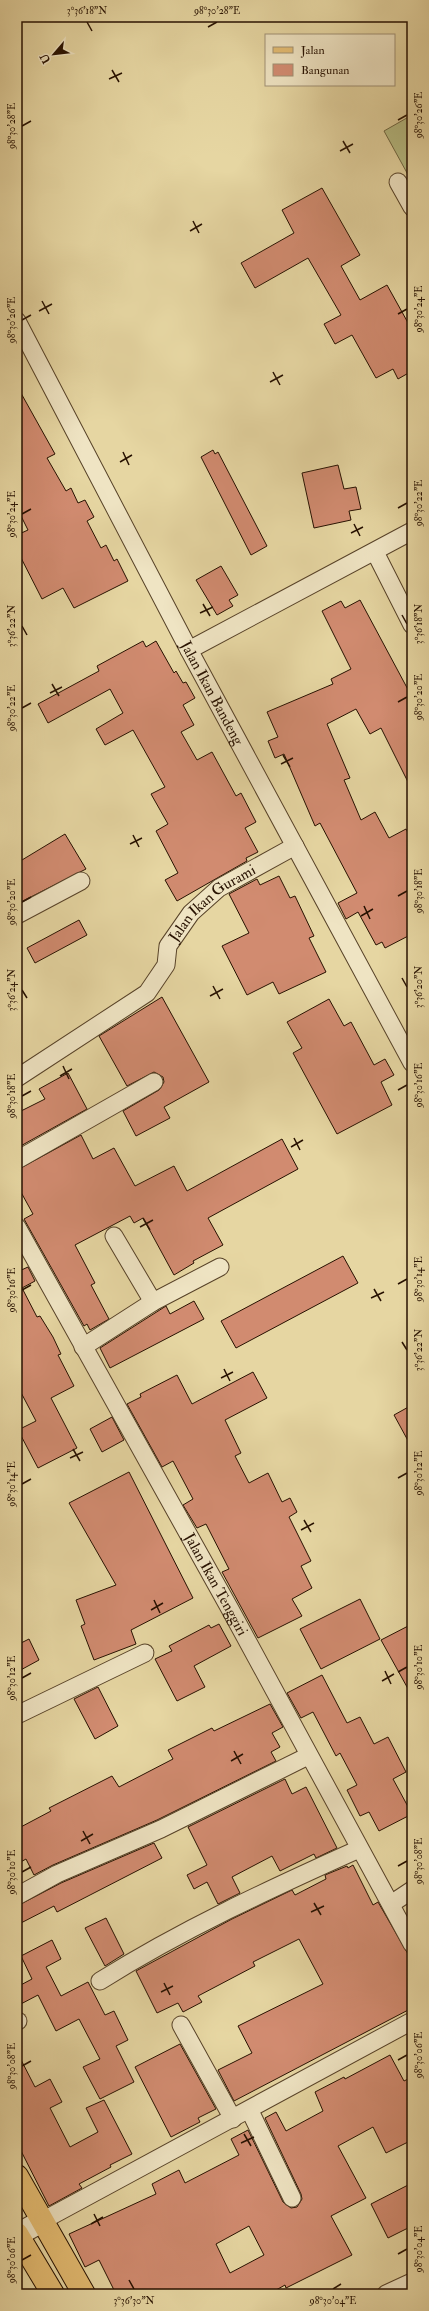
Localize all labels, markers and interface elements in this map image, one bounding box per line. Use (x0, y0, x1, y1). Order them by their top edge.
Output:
text: 3°36'18"N (67, 5, 107, 17)
text: 98°30'28"E (193, 5, 240, 17)
north arrow (34, 34, 74, 74)
legend (265, 34, 395, 86)
text: Jalan (300, 43, 325, 58)
text: U (37, 51, 54, 66)
text: Bangunan (301, 63, 350, 78)
text: 98°30'26"E (413, 92, 425, 139)
text: 98°30'28"E (6, 103, 18, 150)
text: 98°30'24"E (413, 286, 425, 333)
text: 98°30'26"E (6, 297, 18, 344)
text: 98°30'22"E (413, 480, 425, 527)
text: 98°30'24"E (6, 491, 18, 538)
text: 3°36'18"N (413, 604, 425, 644)
text: 3°36'22"N (6, 605, 18, 647)
street label: Jalan Ikan Bandeng (175, 637, 248, 749)
text: 98°30'20"E (413, 674, 425, 721)
text: 98°30'22"E (6, 685, 18, 732)
street label: Jalan Ikan Gurami (164, 861, 259, 947)
text: 98°30'18"E (413, 869, 425, 914)
text: 98°30'20"E (6, 879, 18, 926)
text: 3°36'20"N (413, 966, 425, 1008)
text: 3°36'24"N (6, 969, 18, 1011)
text: 98°30'16"E (413, 1062, 425, 1109)
text: 98°30'18"E (6, 1074, 18, 1119)
text: 98°30'14"E (413, 1256, 425, 1303)
text: 98°30'16"E (6, 1267, 18, 1314)
text: 3°36'22"N (413, 1329, 425, 1371)
text: 98°30'12"E (413, 1450, 425, 1497)
text: 98°30'14"E (6, 1461, 18, 1508)
street label: Jalan Ikan Tenggiri (178, 1529, 252, 1639)
text: 98°30'10"E (413, 1644, 425, 1691)
text: 98°30'12"E (6, 1655, 18, 1702)
text: 98°30'08"E (413, 1838, 425, 1885)
text: 98°30'10"E (6, 1849, 18, 1896)
text: 98°30'06"E (413, 2032, 425, 2079)
text: 98°30'08"E (6, 2043, 18, 2090)
text: 98°30'04"E (413, 2226, 425, 2273)
text: 98°30'06"E (6, 2237, 18, 2284)
text: 3°36'30"N (113, 2295, 155, 2307)
text: 98°30'04"E (309, 2295, 356, 2307)

